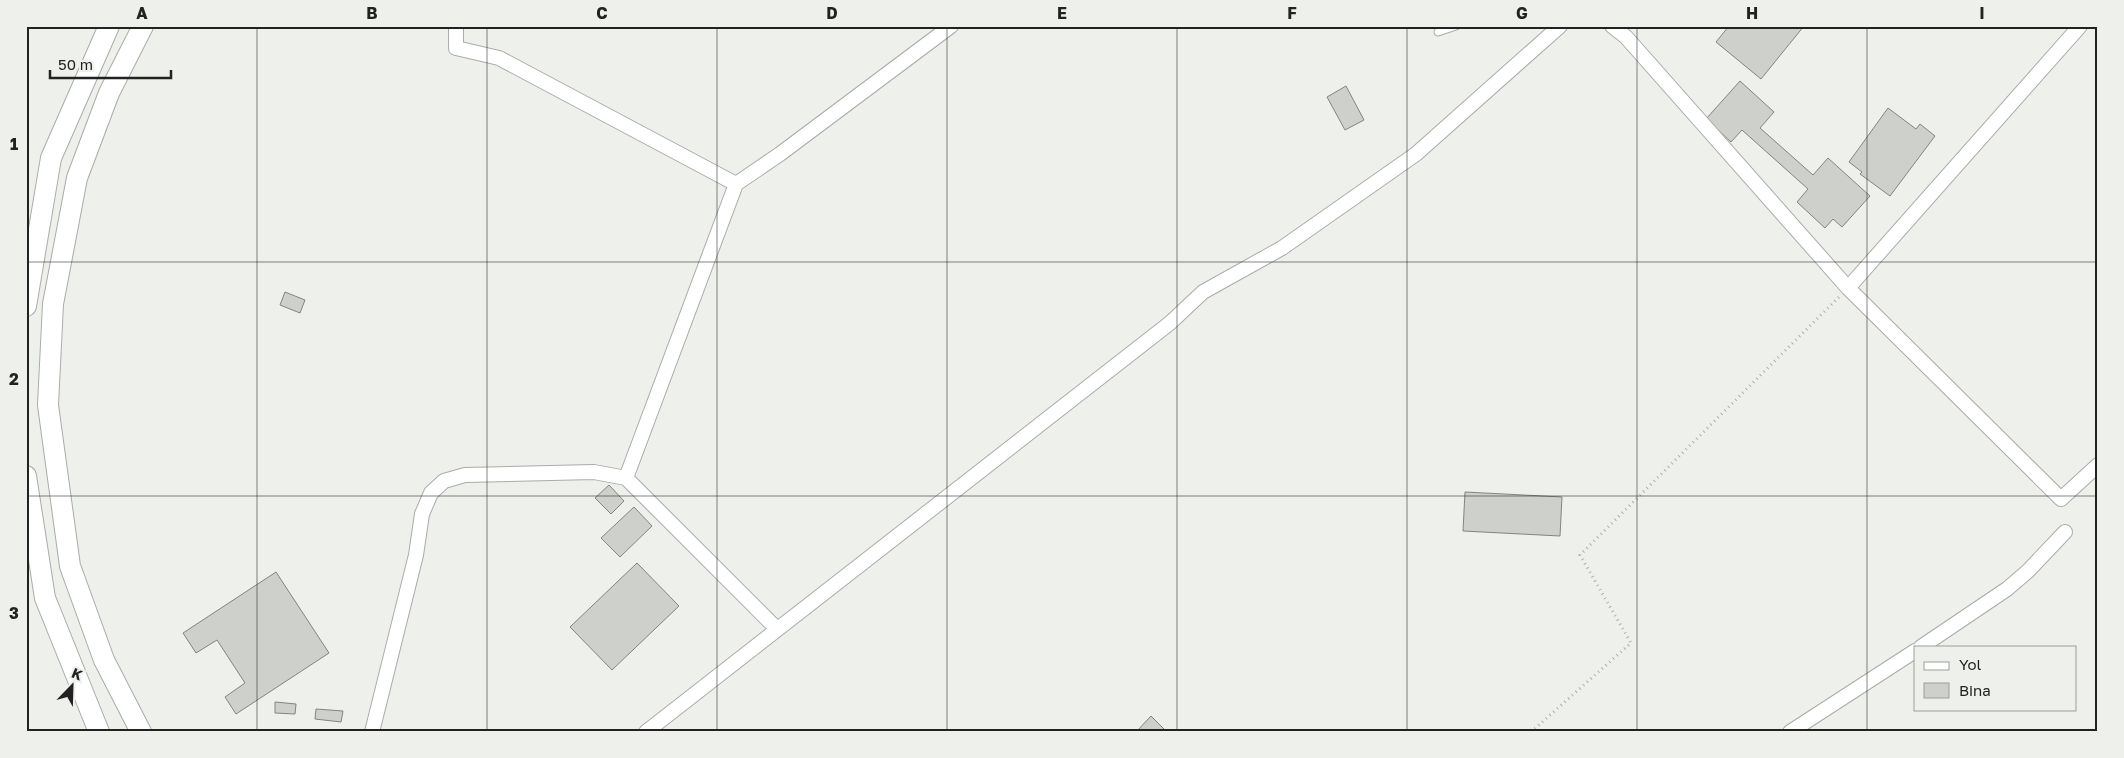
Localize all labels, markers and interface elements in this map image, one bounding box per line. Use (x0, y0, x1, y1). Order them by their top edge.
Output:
text: A (136, 3, 148, 23)
text: B (366, 3, 378, 23)
text: C (596, 3, 608, 23)
text: D (826, 3, 838, 23)
text: E (1057, 3, 1067, 23)
text: F (1287, 3, 1297, 23)
text: G (1516, 3, 1528, 23)
text: H (1746, 3, 1758, 23)
text: I (1979, 3, 1985, 23)
scale bar (50, 48, 171, 80)
text: 50 m (58, 55, 93, 73)
text: 1 (10, 134, 18, 154)
text: 2 (9, 369, 19, 389)
text: 3 (9, 603, 19, 623)
legend (1914, 646, 2076, 710)
text: Yol (1959, 655, 1981, 673)
north arrow (48, 660, 98, 710)
text: K (69, 664, 85, 683)
text: Bina (1959, 681, 1991, 699)

